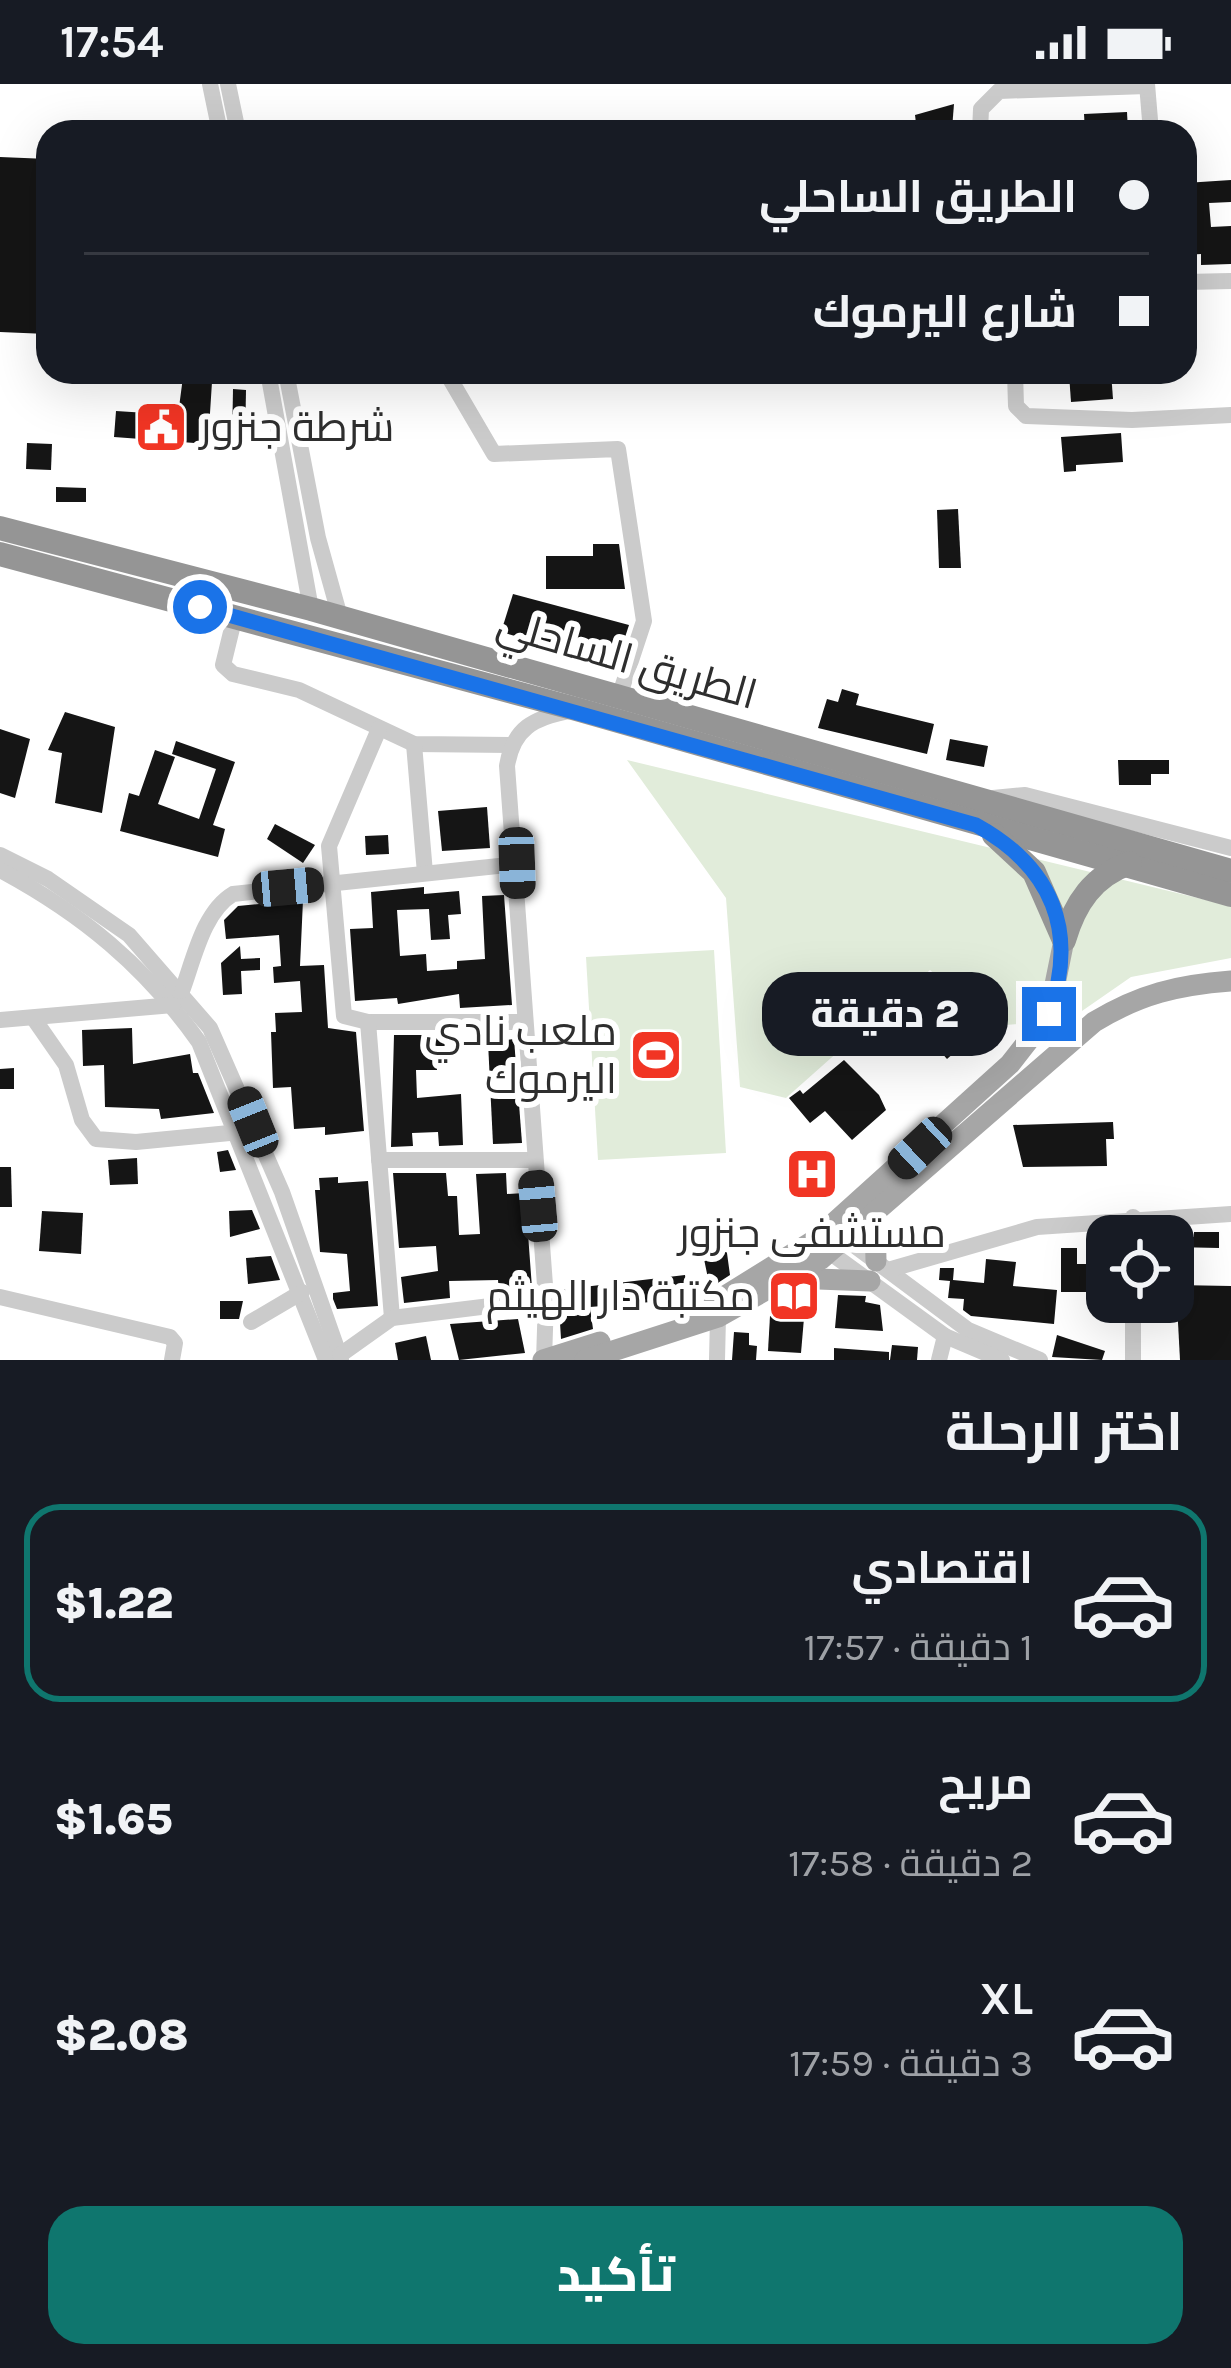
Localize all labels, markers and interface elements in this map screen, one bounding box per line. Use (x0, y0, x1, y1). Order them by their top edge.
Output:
text: 17:54 (60, 16, 164, 68)
text: الطريق الساحلي (759, 171, 1077, 223)
text: شارع اليرموك (813, 286, 1077, 338)
public building icon: شرطة جنزور (133, 399, 189, 455)
place label: شرطة جنزور (198, 402, 394, 452)
route start (173, 580, 227, 634)
street label: الطريق الساحلي (489, 598, 763, 727)
car (498, 826, 536, 900)
car (251, 866, 325, 908)
callout: 2 دقيقة (761, 972, 1007, 1056)
route end (1022, 987, 1076, 1041)
text: 2 دقيقة (811, 991, 959, 1037)
place label: ملعب نادي اليرموك (425, 1006, 617, 1104)
sports icon: ملعب نادي اليرموك (628, 1027, 684, 1083)
car (223, 1082, 283, 1162)
car (881, 1110, 959, 1186)
hospital icon: مستشفى جنزور (784, 1146, 840, 1202)
car (517, 1169, 559, 1243)
place label: مستشفى جنزور (676, 1208, 946, 1258)
map controls (1086, 1215, 1194, 1323)
button: locate (1086, 1215, 1194, 1323)
library icon: مكتبة دار الهيثم (766, 1268, 822, 1324)
place label: مكتبة دار الهيثم (486, 1271, 755, 1324)
text: اختر الرحلة (945, 1400, 1183, 1464)
text: اقتصادي (852, 1542, 1033, 1594)
icon: car (1069, 1549, 1177, 1657)
text: $1.22 (54, 1577, 173, 1629)
text: 1 دقيقة · 17:57 (803, 1624, 1033, 1670)
text: مريح (938, 1758, 1033, 1810)
icon: car (1069, 1765, 1177, 1873)
text: $1.65 (54, 1793, 172, 1845)
text: 2 دقيقة · 17:58 (788, 1840, 1033, 1886)
text: XL (980, 1973, 1033, 2025)
icon: car (1069, 1981, 1177, 2089)
text: $2.08 (54, 2009, 189, 2061)
text: 3 دقيقة · 17:59 (789, 2040, 1033, 2086)
button: تأكيد (48, 2206, 1183, 2344)

